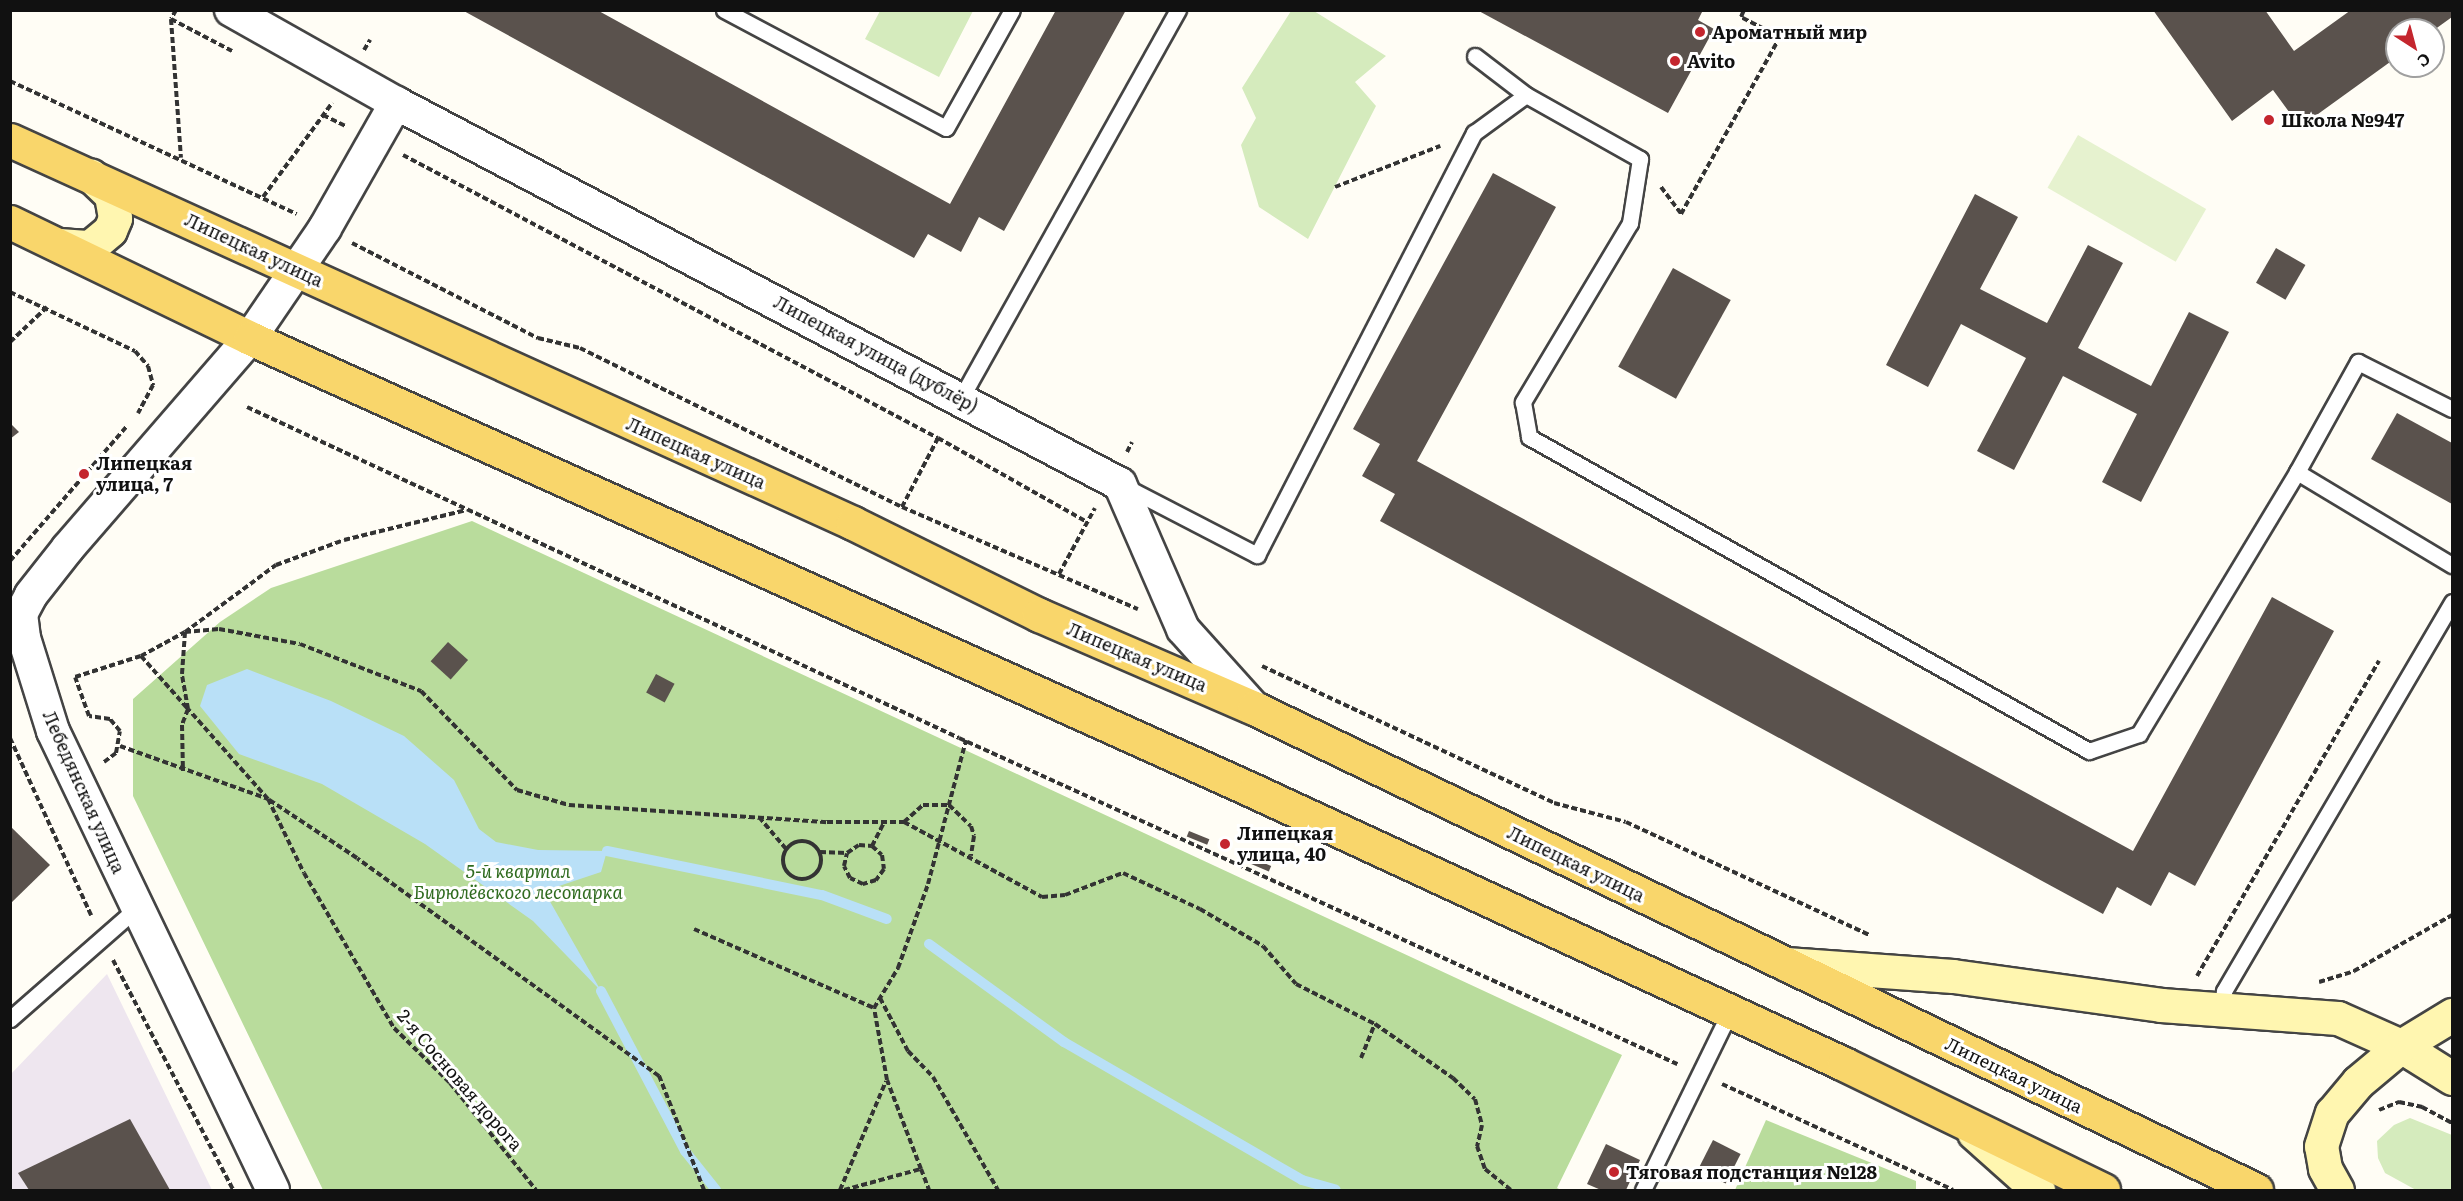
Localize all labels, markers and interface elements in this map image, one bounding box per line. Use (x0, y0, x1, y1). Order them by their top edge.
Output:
north arrow (2385, 18, 2445, 78)
place label: Ароматный мир (1712, 21, 1867, 43)
marker: Ароматный мир (1693, 25, 1707, 39)
text: С (2413, 48, 2436, 74)
place label: Avito (1687, 50, 1735, 72)
marker: Avito (1668, 54, 1682, 68)
place label: Школа №947 (2281, 109, 2404, 131)
marker: Школа №947 (2262, 113, 2276, 127)
street label: Липецкая улица (182, 209, 326, 291)
street label: Липецкая улица (дублёр) (770, 291, 982, 417)
street label: Липецкая улица (623, 413, 769, 493)
place label: Липецкая улица, 7 (96, 453, 192, 496)
marker: Липецкая улица, 7 (77, 467, 91, 481)
street label: Липецкая улица (1064, 618, 1210, 696)
street label: Лебедянская улица (38, 707, 130, 877)
street label: Липецкая улица (1504, 821, 1648, 907)
place label: Липецкая улица, 40 (1237, 823, 1333, 866)
marker: Липецкая улица, 40 (1218, 837, 1232, 851)
park label: 5-й квартал Бирюлёвского лесопарка (413, 861, 623, 904)
street label: 2-я Сосновая дорога (393, 1005, 527, 1155)
street label: Липецкая улица (1942, 1032, 2086, 1118)
place label: Тяговая подстанция №128 (1626, 1161, 1877, 1183)
marker: Тяговая подстанция №128 (1607, 1165, 1621, 1179)

